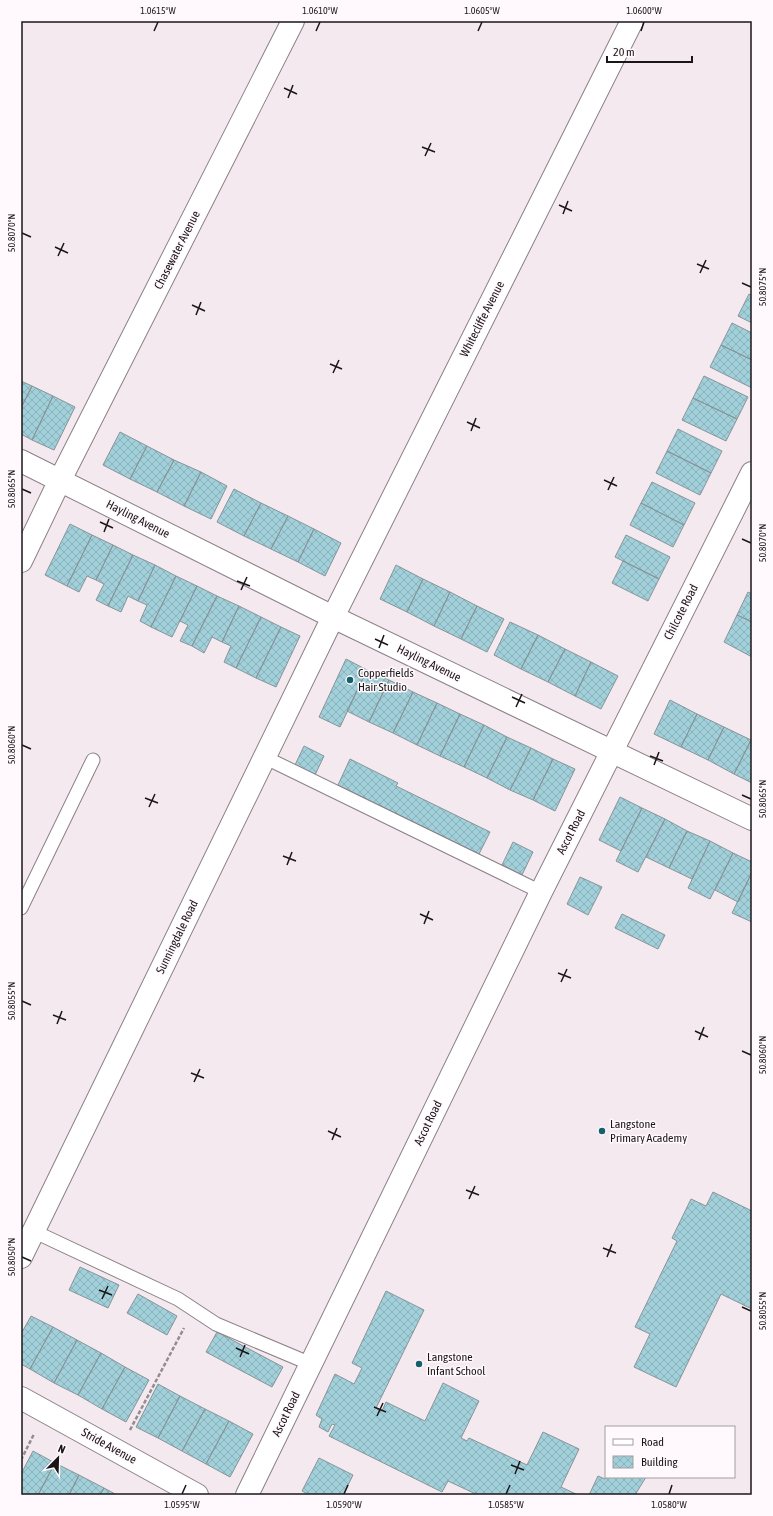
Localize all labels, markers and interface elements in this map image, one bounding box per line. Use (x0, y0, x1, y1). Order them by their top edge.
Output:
text: 1.0615°W (140, 5, 176, 16)
text: 1.0610°W (302, 5, 338, 16)
text: 1.0605°W (464, 5, 500, 16)
text: 1.0600°W (626, 5, 662, 16)
scale bar (607, 38, 692, 64)
text: 20 m (613, 45, 635, 59)
street label: Chasewater Avenue (151, 208, 203, 292)
text: 50.8070°N (6, 214, 17, 252)
text: 50.8075°N (757, 268, 768, 306)
street label: Whitecliffe Avenue (457, 279, 507, 359)
text: 50.8065°N (6, 470, 17, 508)
street label: Hayling Avenue (104, 497, 172, 541)
text: 50.8070°N (757, 524, 768, 562)
street label: Chilcote Road (661, 582, 701, 642)
street label: Hayling Avenue (395, 642, 463, 684)
place label: Copperfields Hair Studio (358, 666, 414, 694)
marker: Copperfields Hair Studio (345, 675, 355, 685)
text: 50.8060°N (6, 726, 17, 764)
text: 50.8065°N (757, 780, 768, 818)
street label: Ascot Road (554, 807, 588, 857)
street label: Sunningdale Road (153, 898, 201, 976)
text: 50.8055°N (6, 982, 17, 1020)
text: 50.8060°N (757, 1036, 768, 1074)
street label: Ascot Road (411, 1098, 445, 1148)
place label: Langstone Primary Academy (610, 1117, 687, 1145)
marker: Langstone Primary Academy (597, 1126, 607, 1136)
text: 50.8050°N (6, 1238, 17, 1276)
text: 50.8055°N (757, 1292, 768, 1330)
place label: Langstone Infant School (427, 1350, 486, 1378)
marker: Langstone Infant School (414, 1359, 424, 1369)
street label: Ascot Road (269, 1389, 303, 1439)
street label: Stride Avenue (79, 1425, 139, 1467)
legend (605, 1426, 735, 1478)
text: Road (641, 1435, 664, 1449)
north arrow (38, 1438, 78, 1478)
text: N (57, 1442, 67, 1456)
text: Building (641, 1455, 679, 1469)
text: 1.0595°W (164, 1499, 200, 1510)
text: 1.0590°W (326, 1499, 362, 1510)
text: 1.0585°W (488, 1499, 524, 1510)
text: 1.0580°W (651, 1499, 687, 1510)

